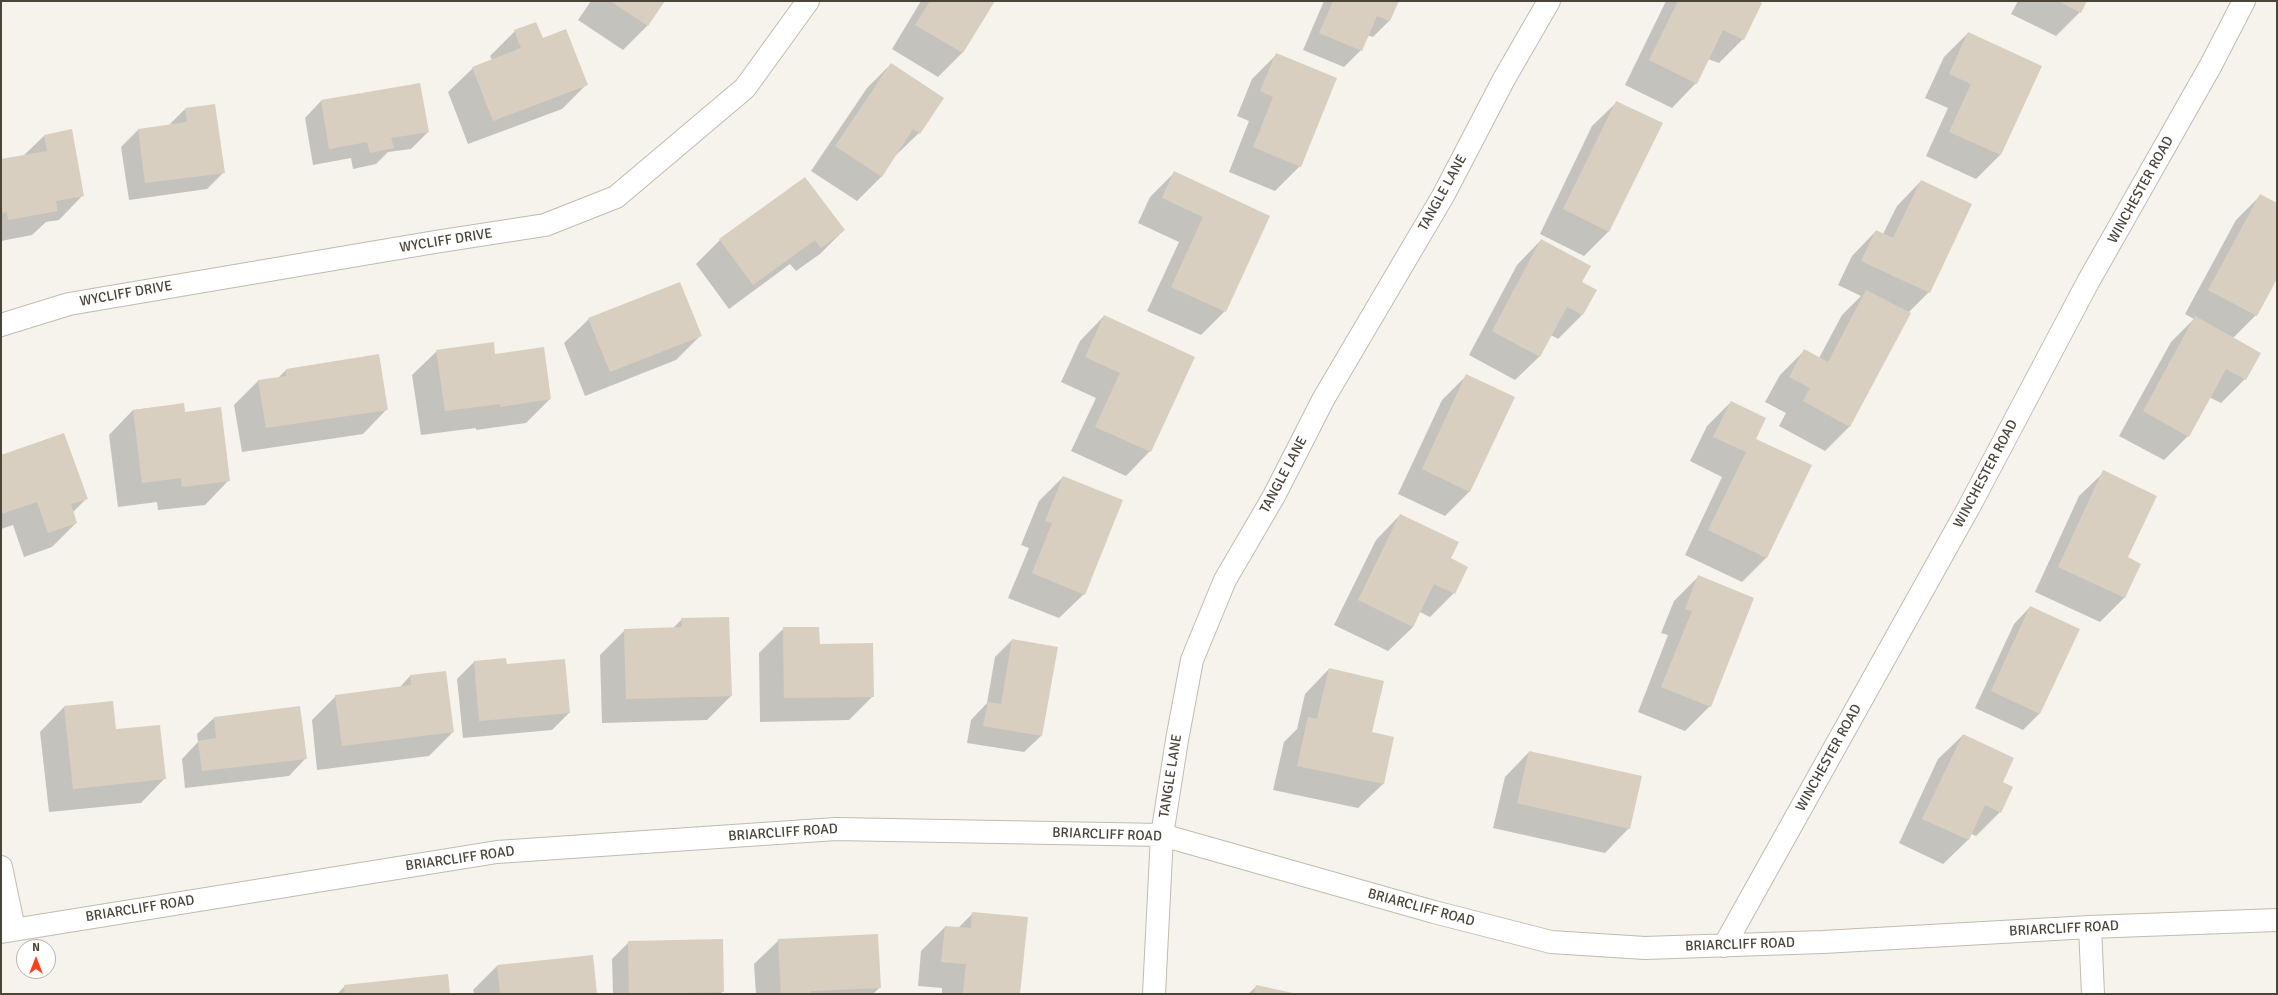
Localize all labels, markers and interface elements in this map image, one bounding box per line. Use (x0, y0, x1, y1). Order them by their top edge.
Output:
street label: WINCHESTER ROAD (2105, 133, 2177, 247)
street label: TANGLE LANE (1415, 152, 1471, 234)
street label: WYCLIFF DRIVE (398, 225, 494, 257)
street label: WYCLIFF DRIVE (78, 278, 174, 310)
street label: WINCHESTER ROAD (1950, 417, 2022, 531)
street label: TANGLE LANE (1257, 434, 1311, 516)
street label: WINCHESTER ROAD (1793, 701, 1865, 815)
street label: TANGLE LANE (1156, 733, 1186, 819)
street label: BRIARCLIFF ROAD (728, 821, 838, 845)
street label: BRIARCLIFF ROAD (1052, 825, 1162, 845)
street label: BRIARCLIFF ROAD (404, 843, 516, 875)
street label: BRIARCLIFF ROAD (1366, 886, 1476, 930)
street label: BRIARCLIFF ROAD (84, 892, 196, 926)
street label: BRIARCLIFF ROAD (2009, 918, 2119, 940)
street label: BRIARCLIFF ROAD (1685, 935, 1795, 955)
north arrow (16, 939, 56, 979)
text: N (32, 941, 40, 954)

